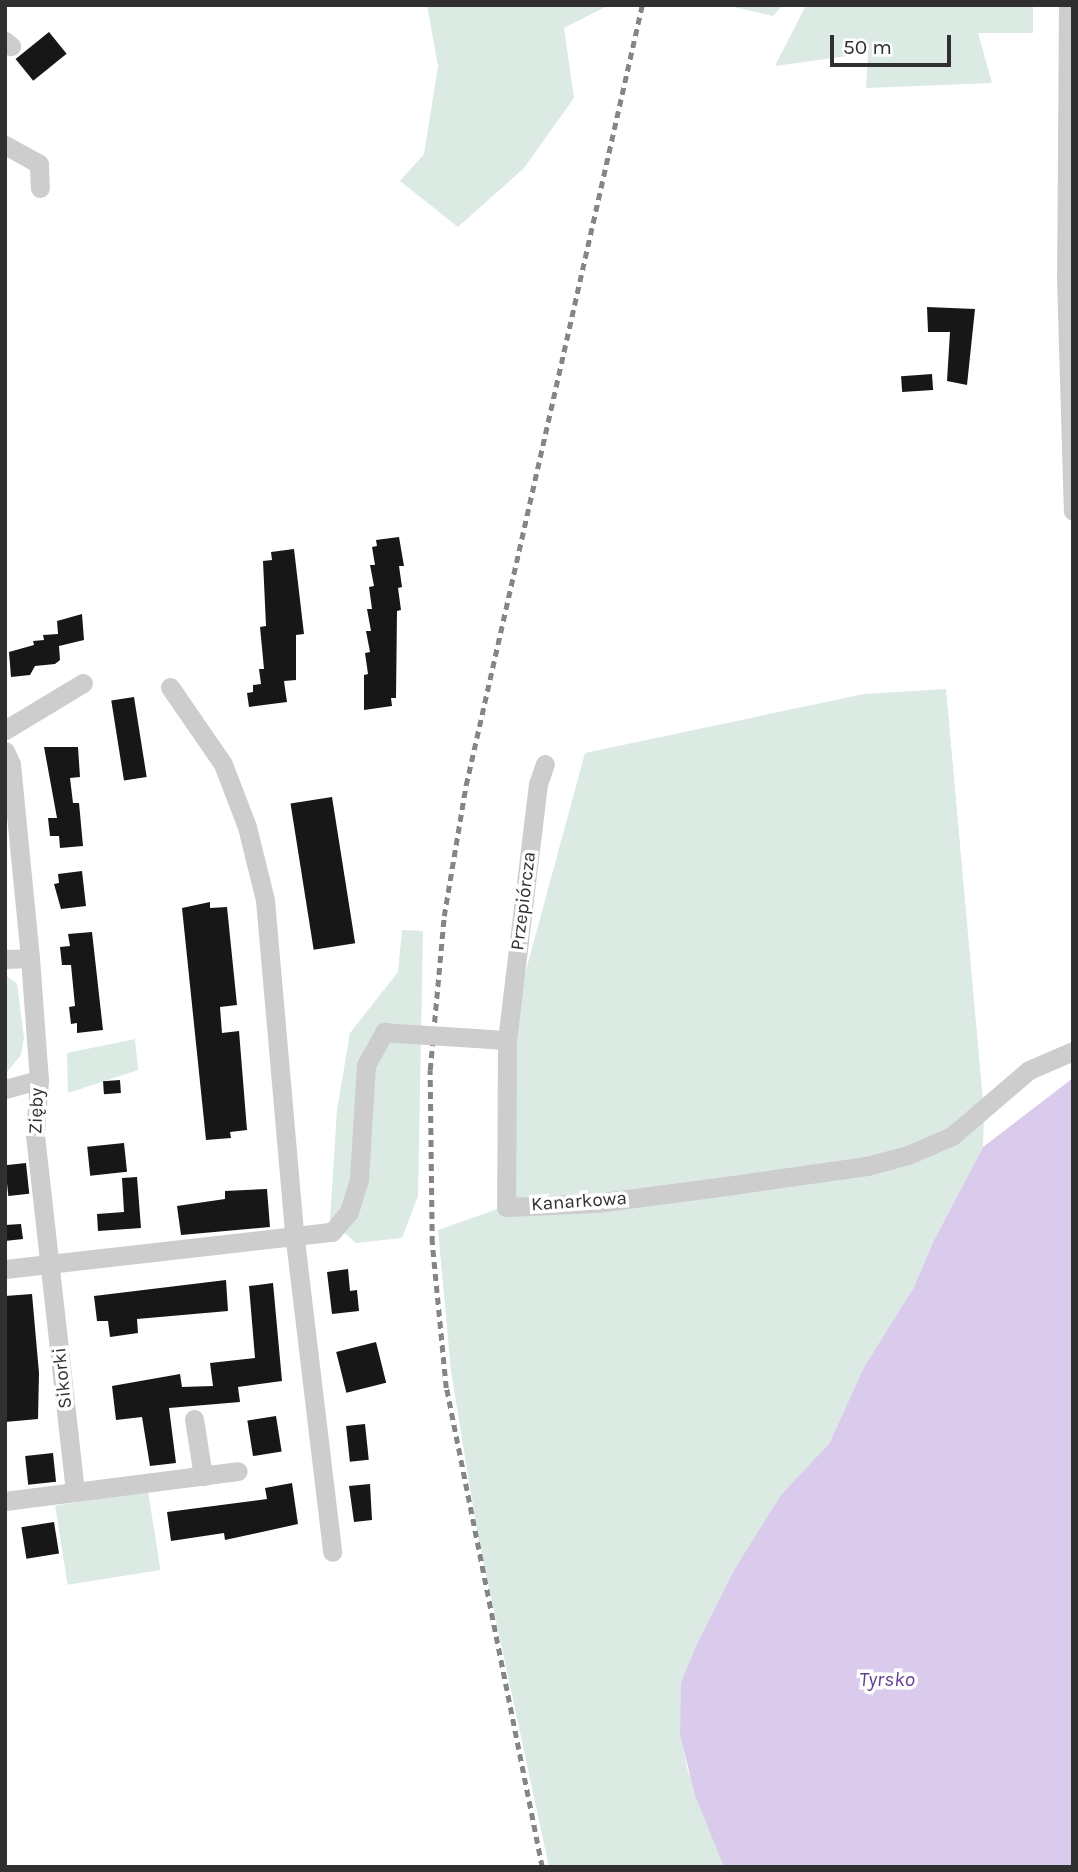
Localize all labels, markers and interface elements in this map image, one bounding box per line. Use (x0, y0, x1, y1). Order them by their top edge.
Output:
scale bar (833, 21, 954, 65)
text: 50 m (843, 35, 892, 59)
street label: Przepiórcza (507, 850, 541, 952)
street label: Zięby (25, 1087, 49, 1135)
street label: Kanarkowa (530, 1187, 628, 1217)
street label: Sikorki (48, 1346, 78, 1410)
water label: Tyrsko (859, 1666, 915, 1692)

